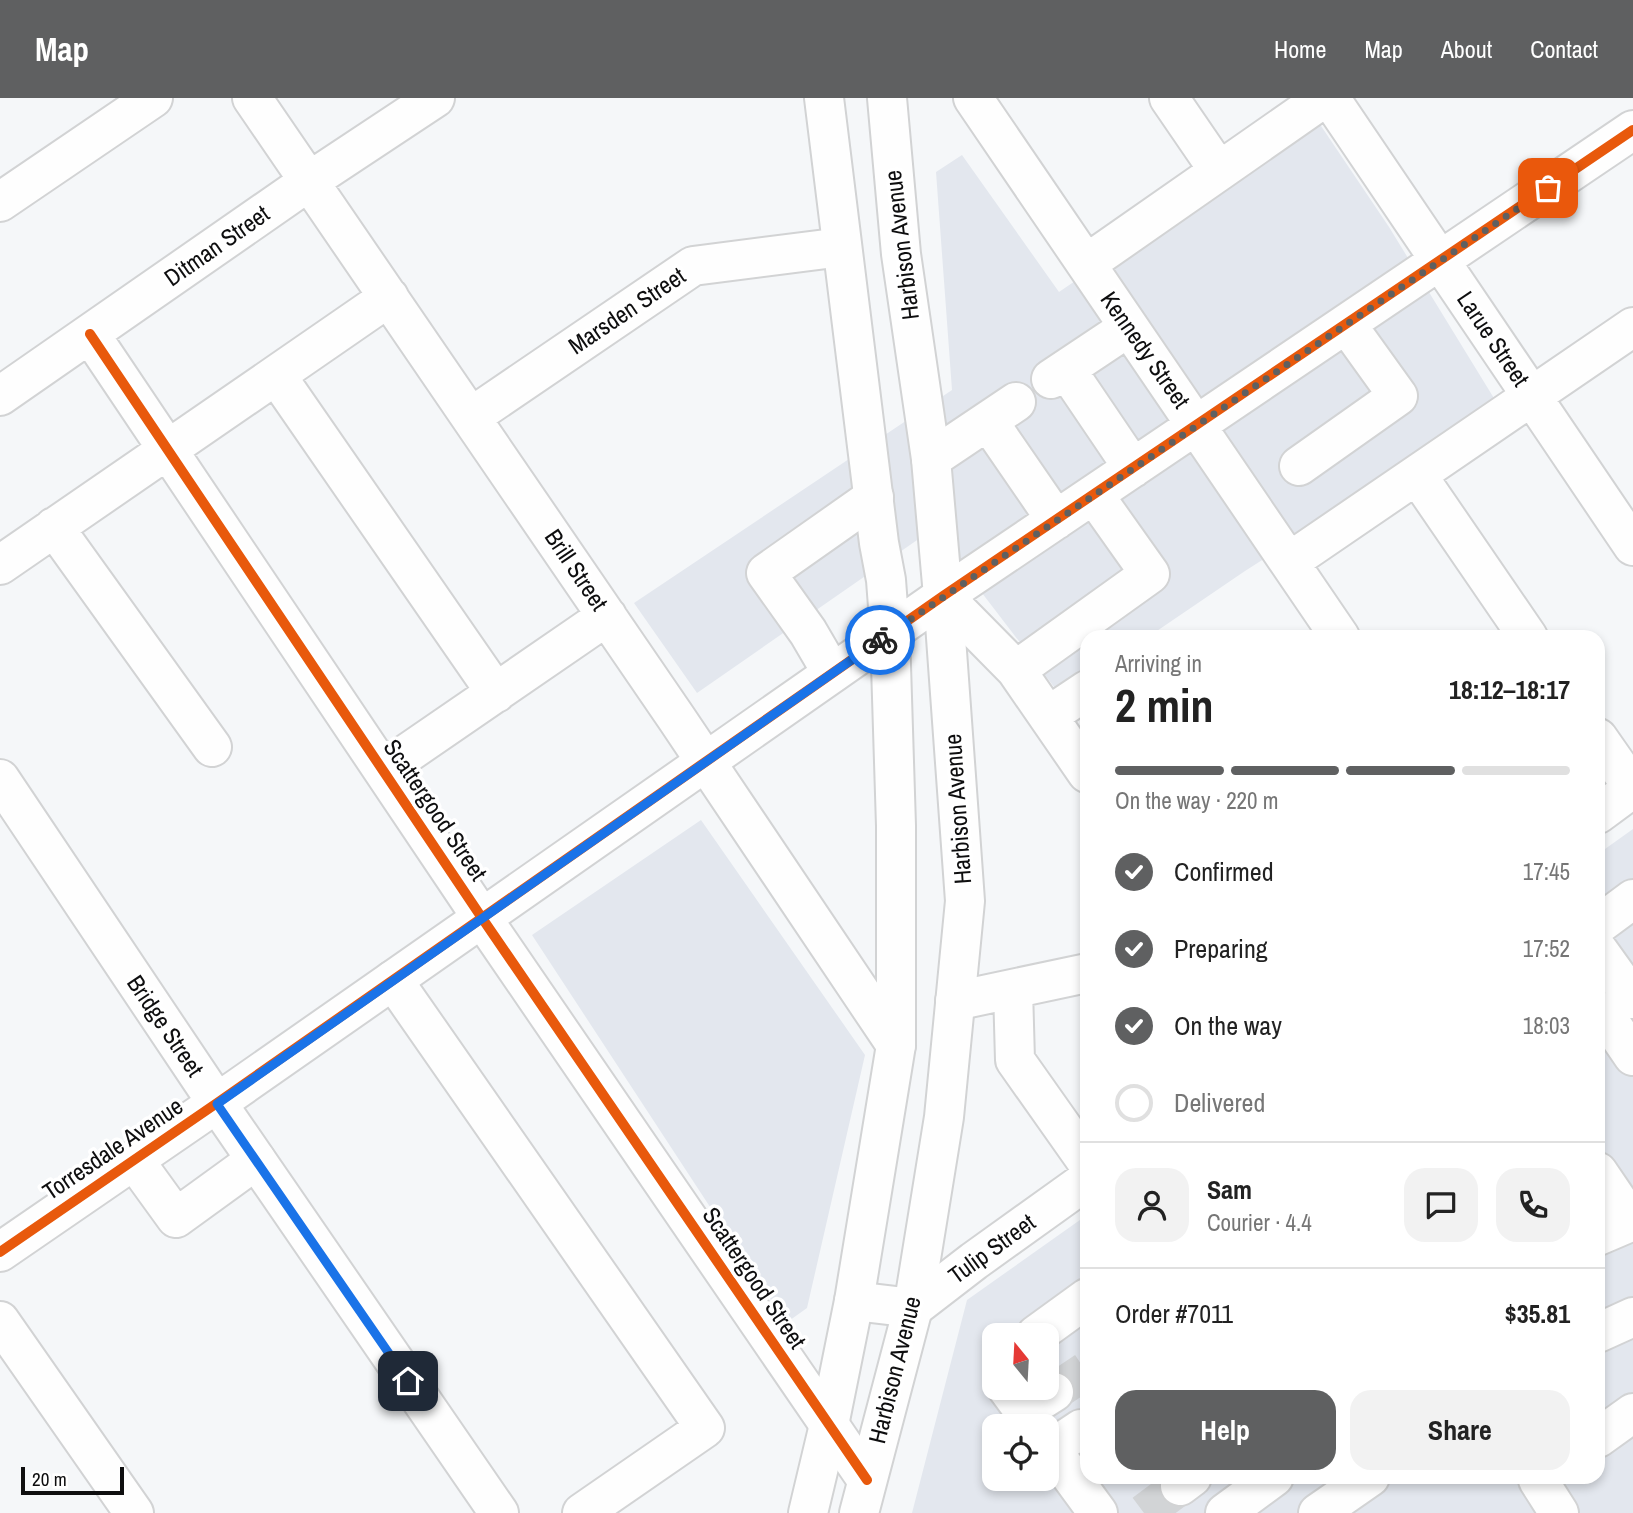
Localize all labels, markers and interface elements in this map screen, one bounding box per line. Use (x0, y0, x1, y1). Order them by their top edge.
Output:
text: Map (35, 27, 89, 71)
text: Home (1274, 33, 1326, 65)
text: Map (1364, 33, 1403, 65)
text: About (1441, 33, 1492, 65)
text: Contact (1530, 33, 1598, 65)
pin (1518, 158, 1578, 218)
street label: Harbison Avenue (876, 168, 926, 322)
icon: bag (1529, 169, 1567, 207)
street label: Ditman Street (158, 197, 276, 293)
street label: Marsden Street (562, 259, 692, 361)
street label: Kennedy Street (1094, 285, 1198, 415)
street label: Larue Street (1450, 285, 1538, 393)
street label: Brill Street (538, 522, 616, 617)
courier (845, 605, 915, 675)
icon: bike (861, 621, 899, 659)
text: Arriving in (1115, 648, 1202, 679)
text: 18:12–18:17 (1449, 672, 1570, 707)
text: 2 min (1115, 674, 1214, 736)
street label: Scattergood Street (377, 732, 495, 887)
street label: Harbison Avenue (936, 733, 978, 885)
text: On the way · 220 m (1115, 785, 1279, 816)
icon: check (1115, 853, 1153, 891)
text: Confirmed (1174, 854, 1274, 889)
text: 17:45 (1523, 856, 1570, 887)
icon: check (1115, 930, 1153, 968)
text: Preparing (1174, 931, 1268, 966)
text: 17:52 (1523, 933, 1570, 964)
street label: Bridge Street (120, 968, 212, 1083)
icon: check (1115, 1007, 1153, 1045)
text: On the way (1174, 1008, 1282, 1043)
text: 18:03 (1523, 1010, 1570, 1041)
text: Delivered (1174, 1085, 1265, 1120)
street label: Torresdale Avenue (36, 1089, 189, 1207)
button: person (1115, 1168, 1189, 1242)
button: chat (1404, 1168, 1478, 1242)
button: phone (1496, 1168, 1570, 1242)
text: Sam (1207, 1172, 1252, 1207)
street label: Scattergood Street (696, 1200, 814, 1355)
street label: Tulip Street (942, 1206, 1042, 1291)
text: Courier · 4.4 (1207, 1207, 1312, 1238)
street label: Harbison Avenue (860, 1293, 928, 1447)
text: Order #7011 (1115, 1296, 1233, 1331)
text: $35.81 (1505, 1296, 1570, 1331)
north arrow (982, 1323, 1059, 1400)
map controls (982, 1323, 1059, 1491)
pin (378, 1351, 438, 1411)
icon: home (389, 1362, 427, 1400)
button: Help (1115, 1390, 1336, 1470)
button: Share (1350, 1390, 1570, 1470)
button: locate (982, 1414, 1059, 1491)
scale bar (21, 1464, 124, 1496)
text: 20 m (32, 1466, 67, 1492)

